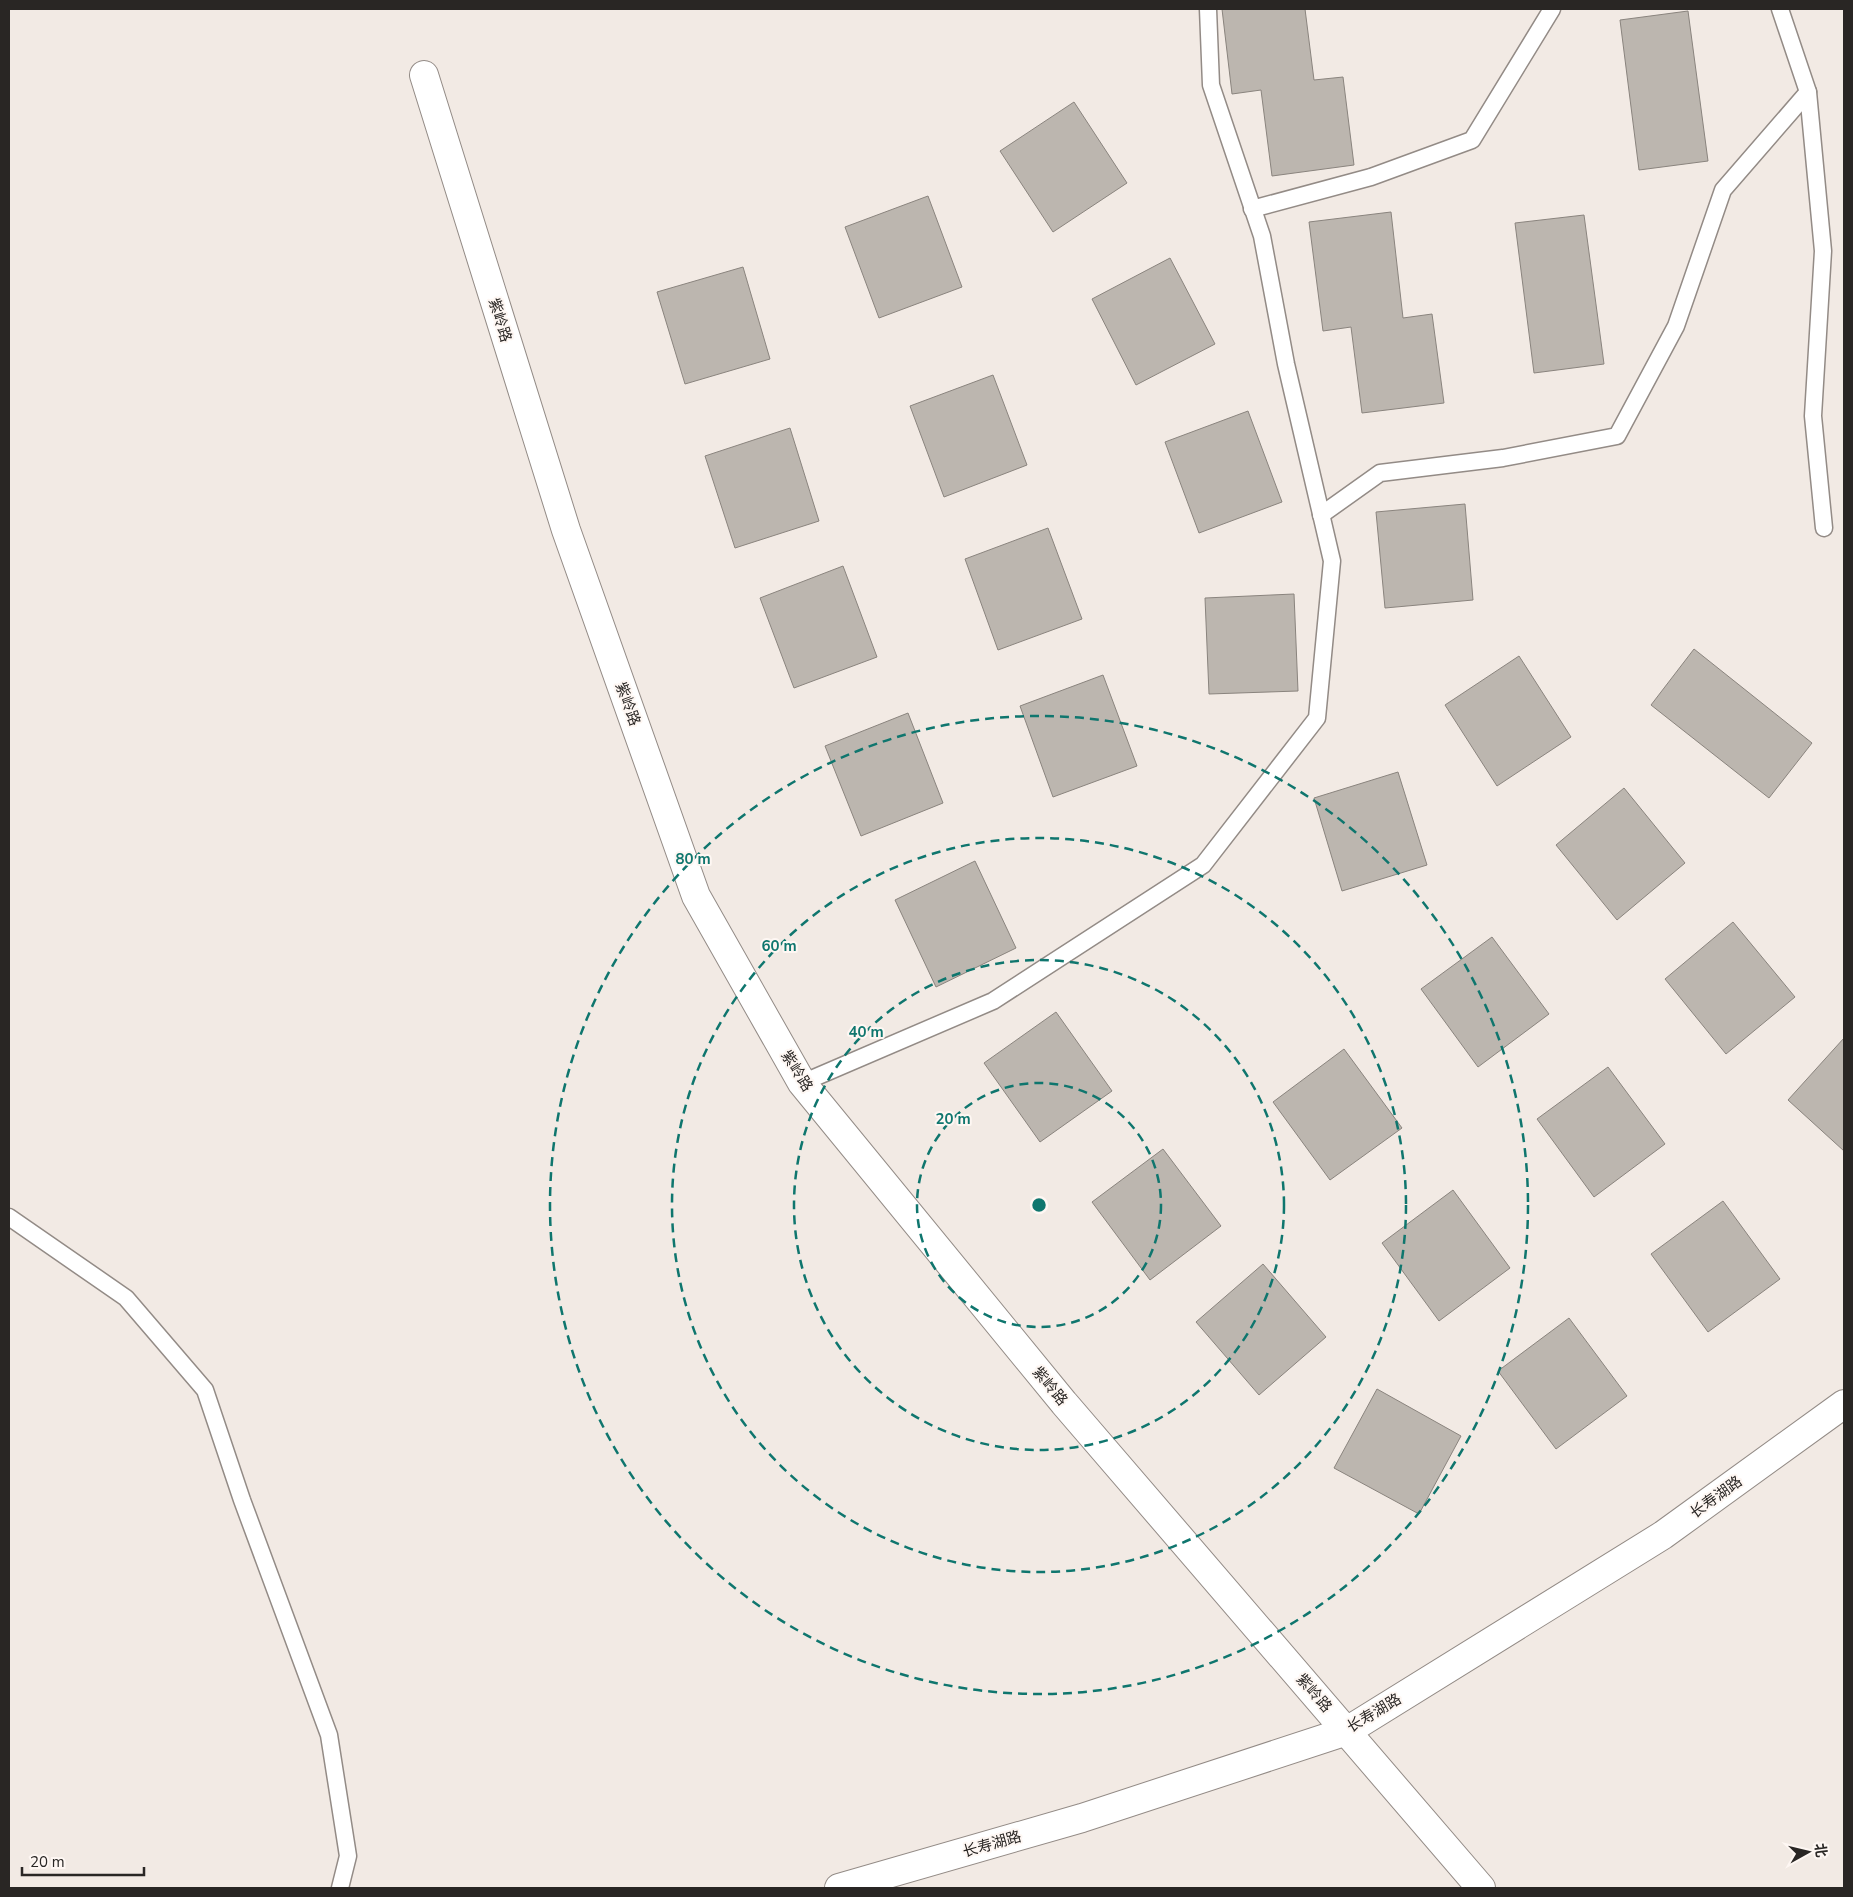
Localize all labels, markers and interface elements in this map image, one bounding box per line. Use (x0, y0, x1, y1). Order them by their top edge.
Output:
street label: 紫岭路 (484, 296, 516, 344)
street label: 紫岭路 (611, 679, 645, 729)
text: 80 m (675, 849, 711, 869)
text: 60 m (761, 936, 797, 956)
text: 40 m (848, 1022, 884, 1042)
street label: 紫岭路 (777, 1047, 817, 1095)
text: 20 m (935, 1109, 971, 1129)
centre of rings (1030, 1196, 1048, 1214)
street label: 紫岭路 (1028, 1362, 1072, 1410)
street label: 长寿湖路 (1686, 1471, 1746, 1523)
street label: 紫岭路 (1292, 1669, 1336, 1717)
street label: 长寿湖路 (1343, 1689, 1405, 1737)
street label: 长寿湖路 (960, 1826, 1024, 1862)
north arrow (1783, 1827, 1833, 1877)
text: 北 (1810, 1842, 1831, 1859)
scale bar (22, 1844, 145, 1876)
text: 20 m (30, 1852, 65, 1872)

